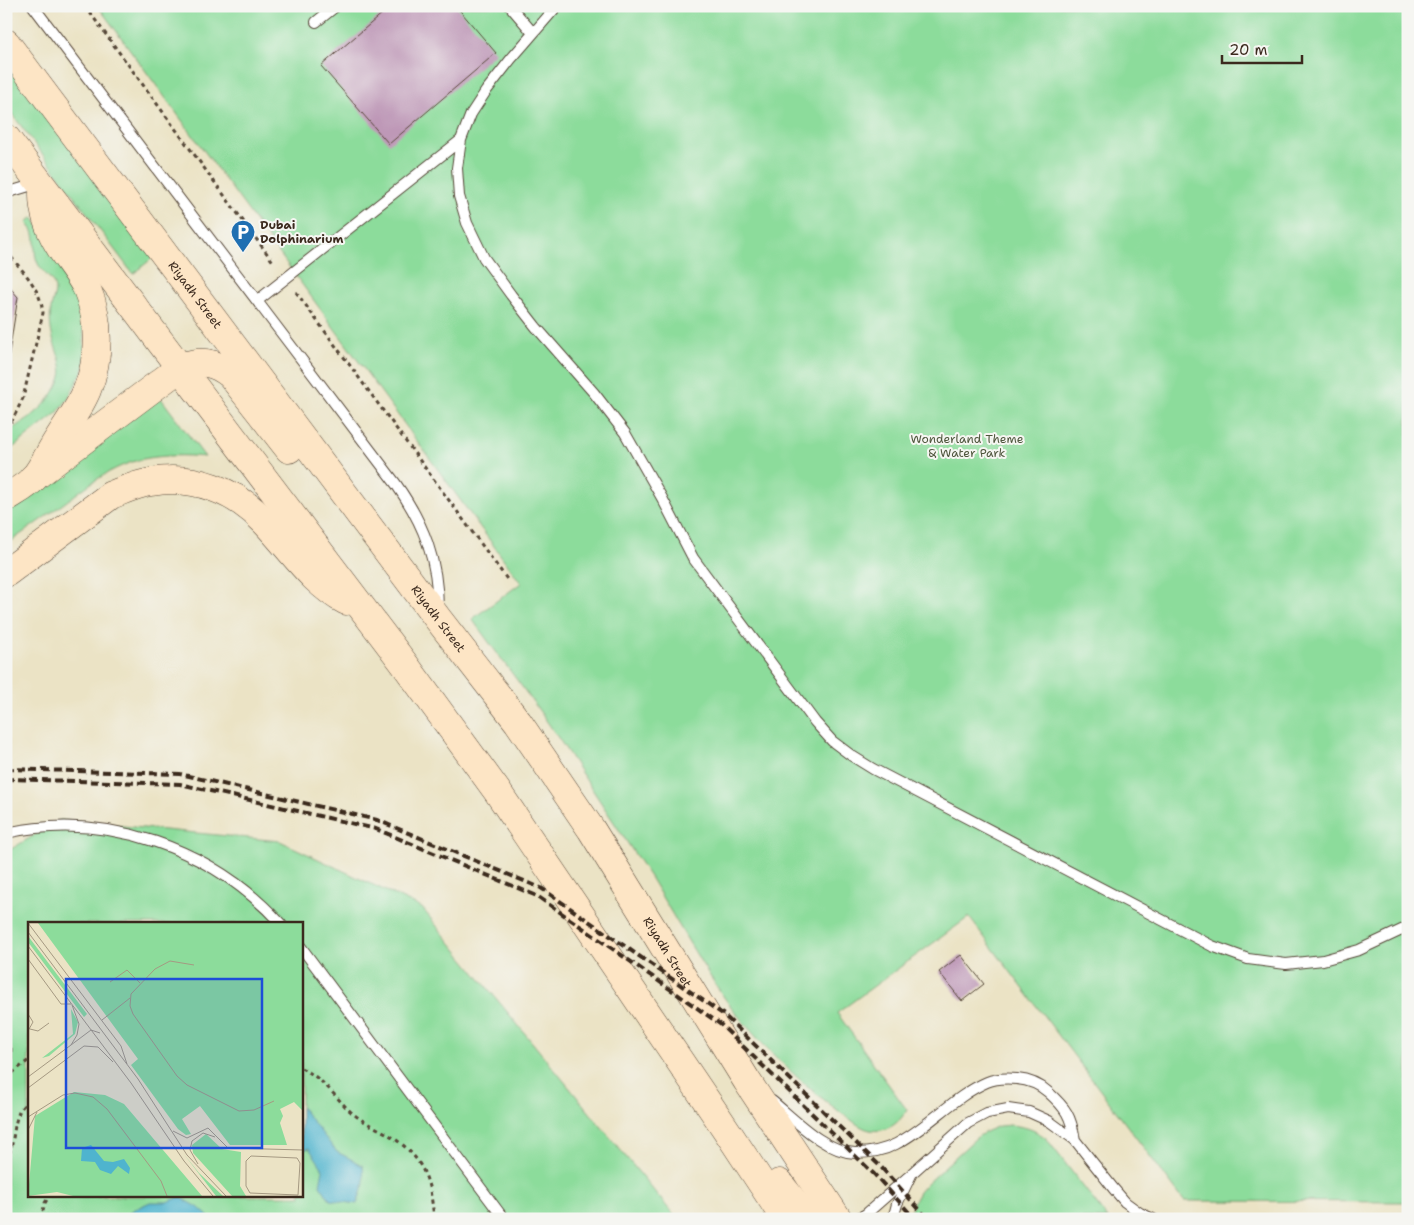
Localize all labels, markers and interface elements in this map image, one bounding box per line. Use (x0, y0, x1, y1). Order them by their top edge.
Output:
scale bar (1222, 32, 1302, 64)
text: 20 m (1229, 40, 1268, 60)
place label: Dubai Dolphinarium (260, 217, 343, 247)
parking icon: Dubai Dolphinarium (230, 219, 256, 253)
street label: Riyadh Street (165, 258, 225, 332)
park label: Wonderland Theme & Water Park (910, 431, 1024, 461)
street label: Riyadh Street (408, 582, 469, 656)
street label: Riyadh Street (639, 914, 695, 991)
inset map (28, 922, 302, 1198)

